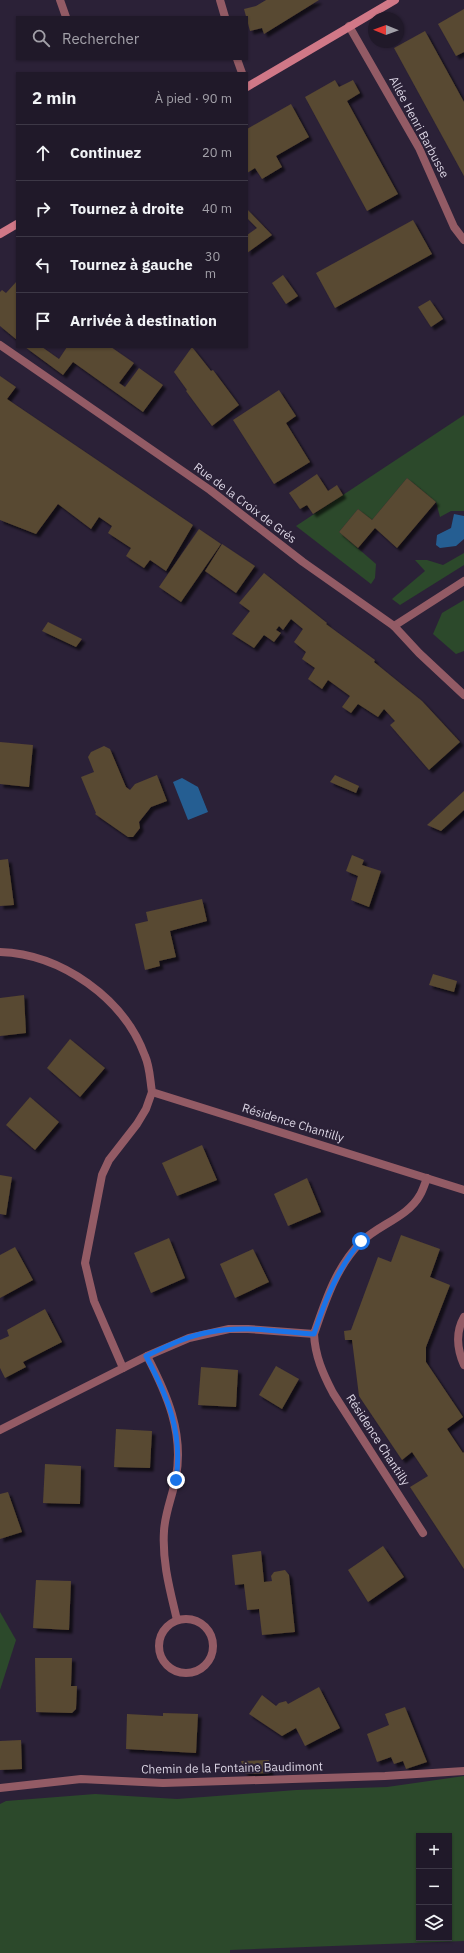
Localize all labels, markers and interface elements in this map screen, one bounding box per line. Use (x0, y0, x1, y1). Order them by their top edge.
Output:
north arrow (368, 12, 404, 48)
search box (16, 16, 248, 60)
icon: search (30, 27, 52, 49)
text: Rechercher (62, 29, 139, 48)
street label: Allée Henri Barbusse (386, 73, 453, 181)
text: 2 min (32, 87, 76, 109)
text: À pied · 90 m (155, 90, 232, 107)
icon: ahead (32, 142, 54, 164)
text: Continuez (70, 143, 141, 162)
text: 20 m (202, 144, 232, 161)
icon: right (32, 198, 54, 220)
text: Tournez à droite (70, 199, 184, 218)
text: 40 m (202, 200, 232, 217)
text: 30 m (205, 248, 220, 282)
icon: left (32, 254, 54, 276)
text: Tournez à gauche (70, 255, 193, 274)
icon: arrive (32, 310, 54, 332)
text: Arrivée à destination (70, 311, 217, 330)
street label: Rue de la Croix de Grés (191, 459, 300, 546)
street label: Résidence Chantilly (240, 1100, 346, 1145)
route start (352, 1232, 370, 1250)
street label: Résidence Chantilly (343, 1391, 414, 1488)
route end (167, 1471, 185, 1489)
street label: Chemin de la Fontaine Baudimont (141, 1758, 323, 1777)
map controls (416, 1833, 452, 1941)
button: + (416, 1833, 452, 1869)
button: − (416, 1869, 452, 1905)
button: layers (416, 1905, 452, 1941)

